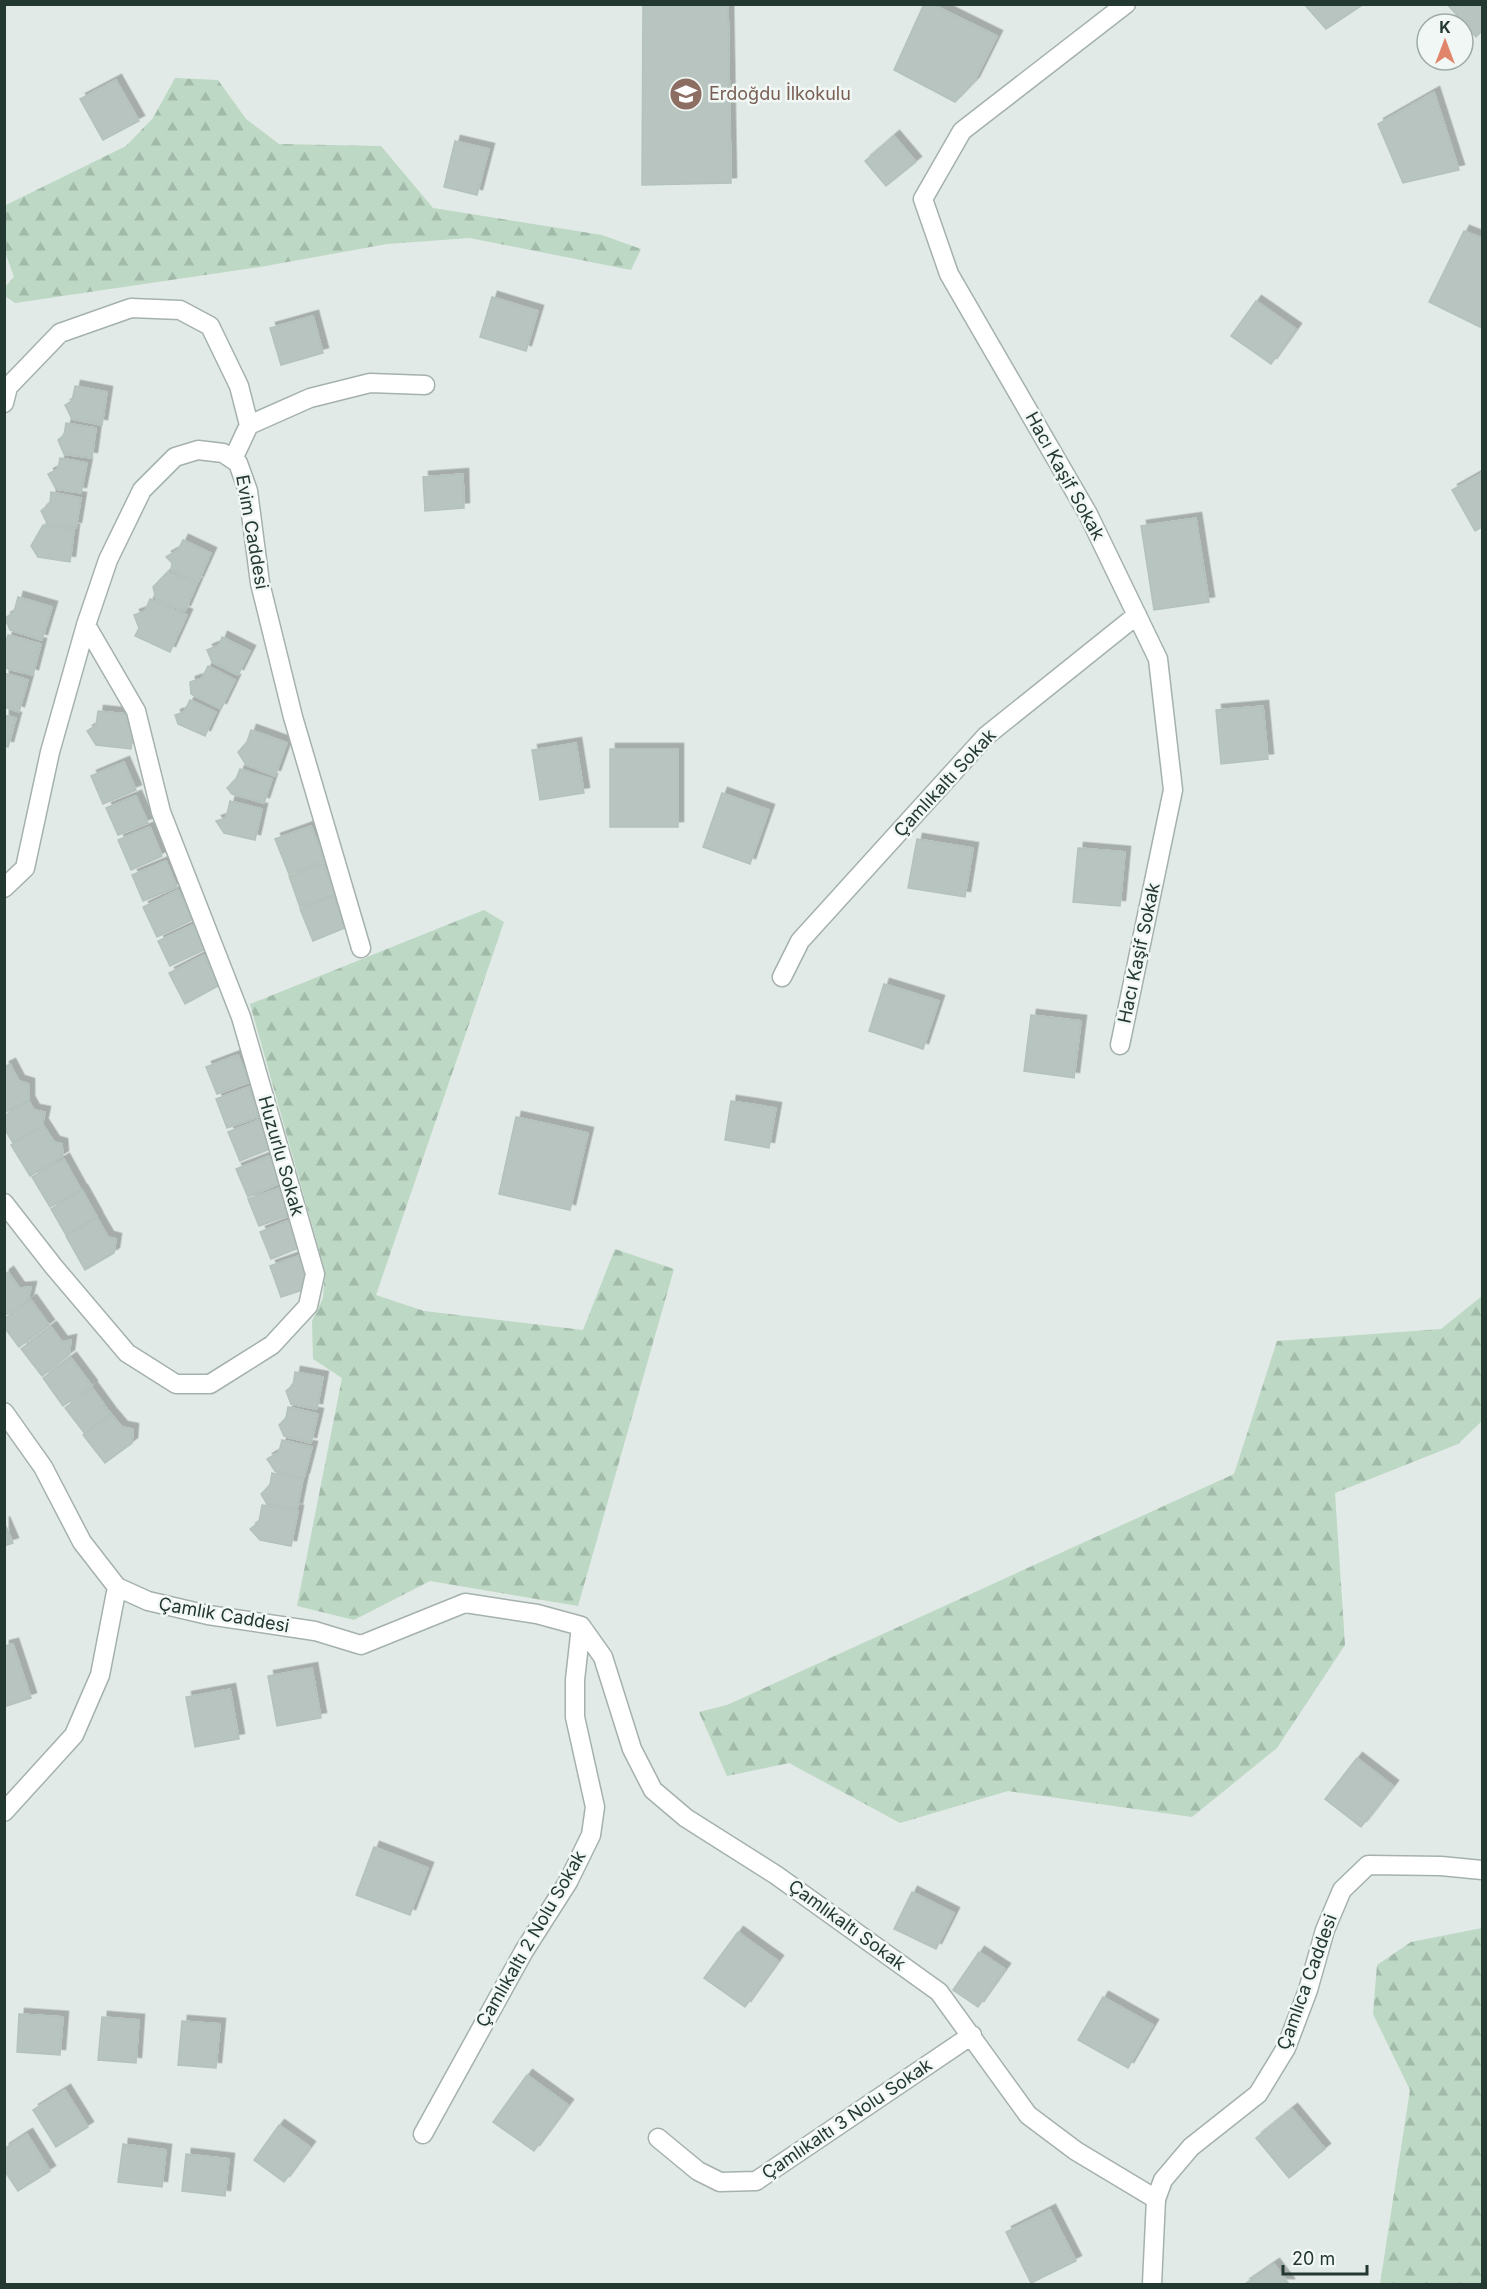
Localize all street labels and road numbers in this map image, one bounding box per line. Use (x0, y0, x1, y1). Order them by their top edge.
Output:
street label: Hacı Kaşif Sokak (1022, 408, 1109, 544)
street label: Evim Caddesi (232, 473, 273, 591)
street label: Çamlıkaltı Sokak (889, 724, 1000, 841)
street label: Hacı Kaşif Sokak (1113, 881, 1164, 1025)
street label: Huzurlu Sokak (254, 1093, 309, 1218)
street label: Çamlık Caddesi (157, 1593, 291, 1636)
street label: Çamlıkaltı 2 Nolu Sokak (471, 1847, 590, 2031)
street label: Çamlıkaltı Sokak (785, 1875, 910, 1974)
street label: Çamlıca Caddesi (1272, 1911, 1341, 2053)
street label: Çamlıkaltı 3 Nolu Sokak (758, 2054, 936, 2183)

